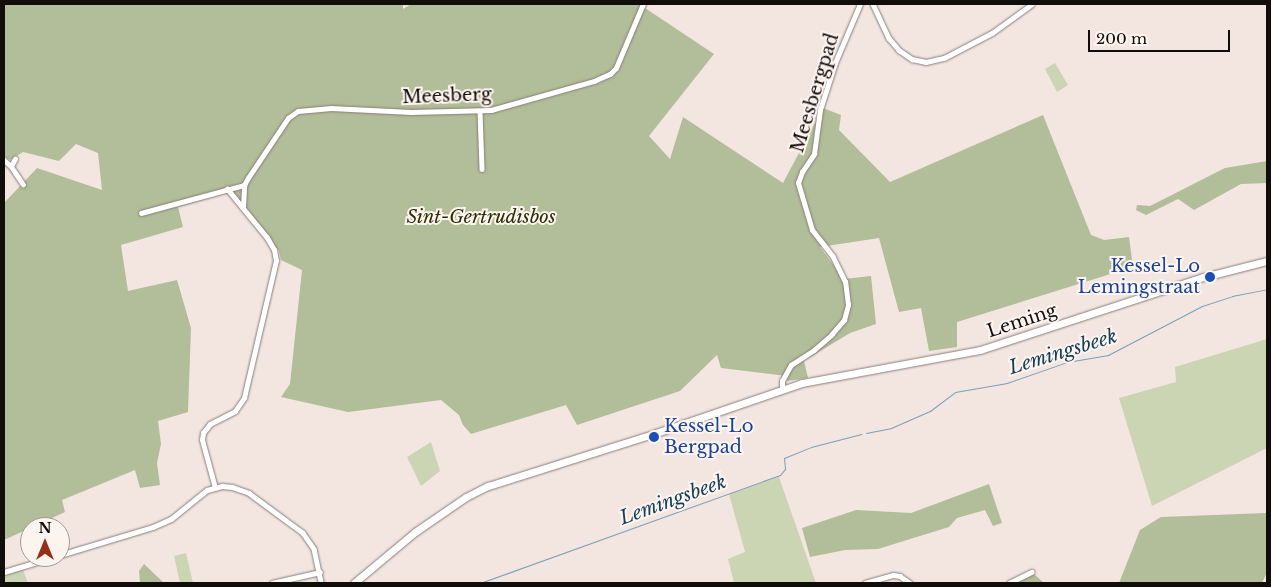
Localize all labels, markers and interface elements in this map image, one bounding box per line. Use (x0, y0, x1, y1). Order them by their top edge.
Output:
scale bar (1091, 20, 1234, 52)
text: 200 m (1096, 29, 1147, 48)
street label: Meesbergpad (787, 31, 843, 155)
street label: Meesberg (402, 84, 492, 108)
park label: Sint-Gertrudisbos (406, 206, 556, 228)
place label: Kessel-Lo Lemingstraat (1078, 256, 1200, 298)
marker: Kessel-Lo Lemingstraat (1204, 271, 1216, 283)
street label: Leming (984, 300, 1060, 342)
water label: Lemingsbeek (1006, 325, 1120, 379)
place label: Kessel-Lo Bergpad (664, 416, 753, 458)
marker: Kessel-Lo Bergpad (648, 431, 660, 443)
water label: Lemingsbeek (617, 470, 729, 530)
north arrow (20, 517, 70, 567)
text: N (38, 519, 52, 537)

